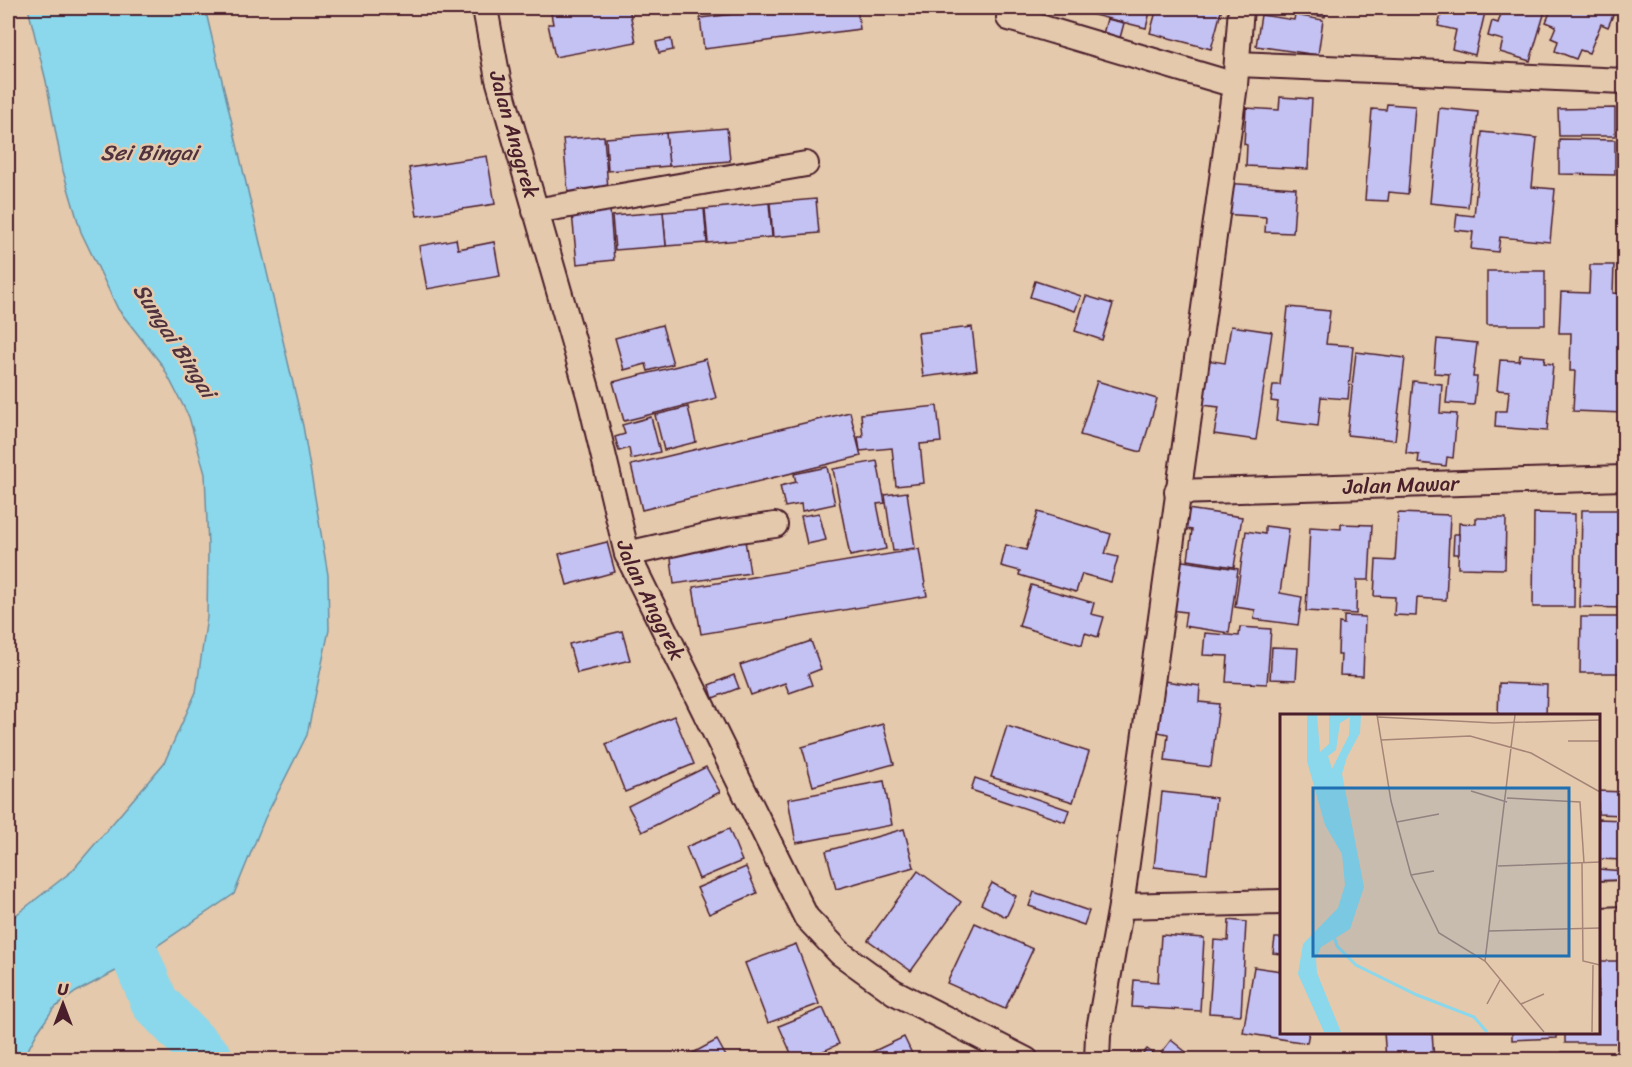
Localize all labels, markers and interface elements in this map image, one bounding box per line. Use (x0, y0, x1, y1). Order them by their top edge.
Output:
street label: Jalan Anggrek (478, 67, 551, 203)
water label: Sei Bingai (100, 133, 203, 172)
water label: Sungai Bingai (122, 274, 229, 409)
street label: Jalan Mawar (1341, 464, 1461, 506)
street label: Jalan Anggrek (605, 535, 696, 668)
inset map (1280, 714, 1599, 1034)
north arrow (33, 974, 93, 1034)
text: U (58, 975, 70, 1004)

